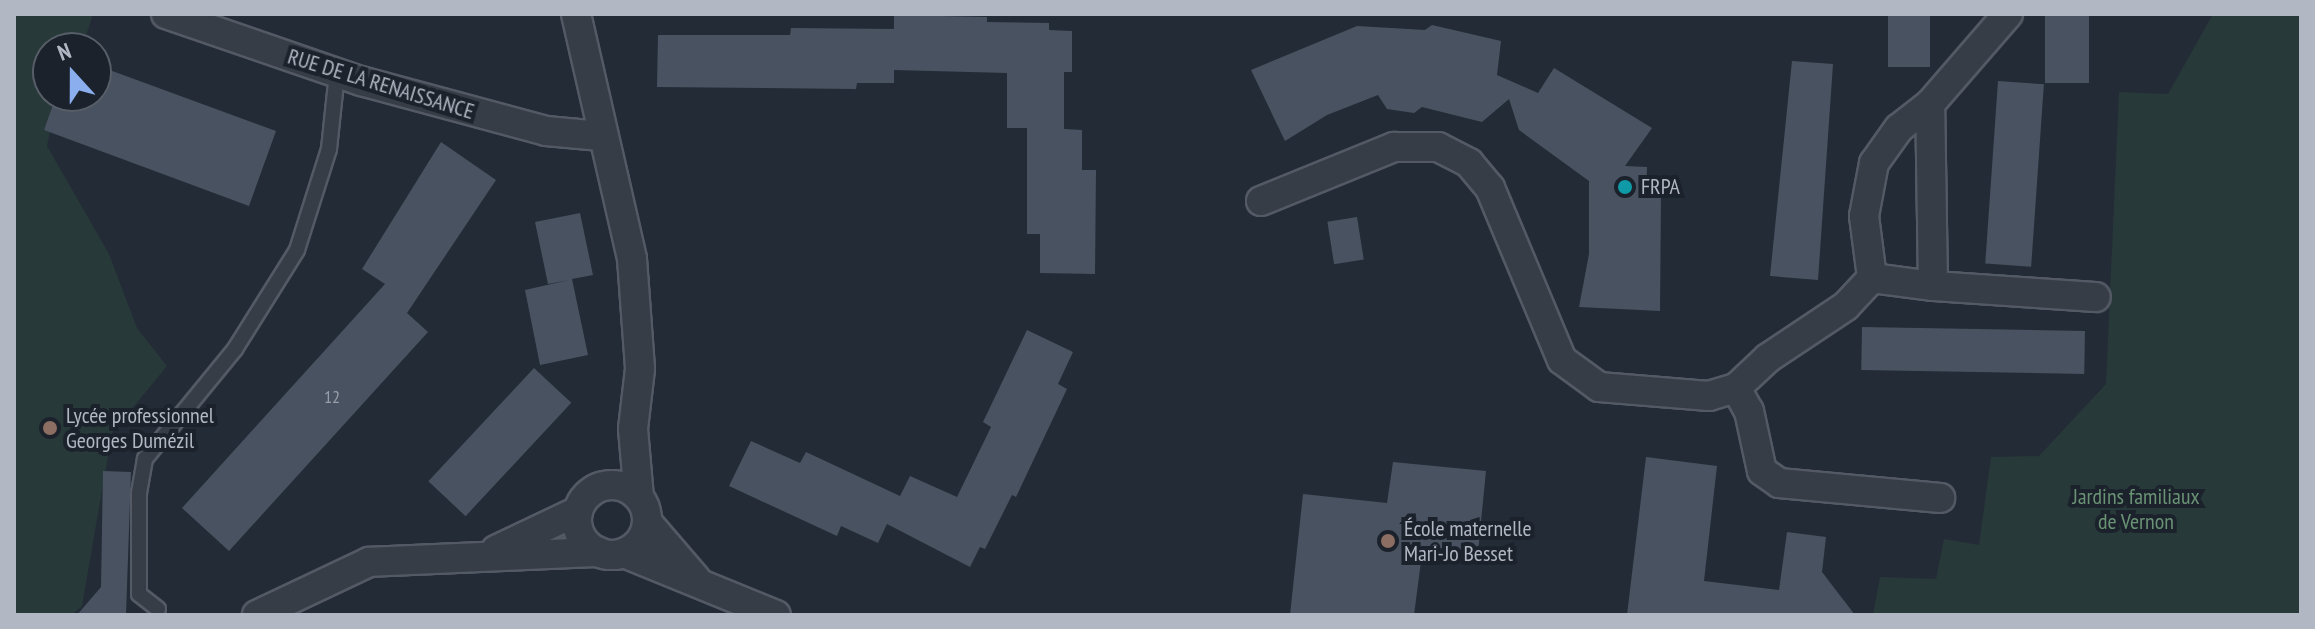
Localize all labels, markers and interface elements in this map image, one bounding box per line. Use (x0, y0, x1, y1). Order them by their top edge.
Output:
north arrow (32, 32, 112, 112)
text: N (54, 36, 75, 67)
street label: RUE DE LA RENAISSANCE (284, 43, 478, 125)
place label: FRPA (1641, 174, 1680, 200)
marker: FRPA (1616, 178, 1634, 196)
house number: 12 (324, 386, 340, 408)
place label: Lycée professionnel Georges Dumézil (66, 402, 214, 454)
marker: Lycée professionnel Georges Dumézil (41, 419, 59, 437)
park label: Jardins familiaux de Vernon (2072, 483, 2200, 534)
place label: École maternelle Mari-Jo Besset (1404, 515, 1531, 566)
marker: École maternelle Mari-Jo Besset (1379, 532, 1397, 550)

